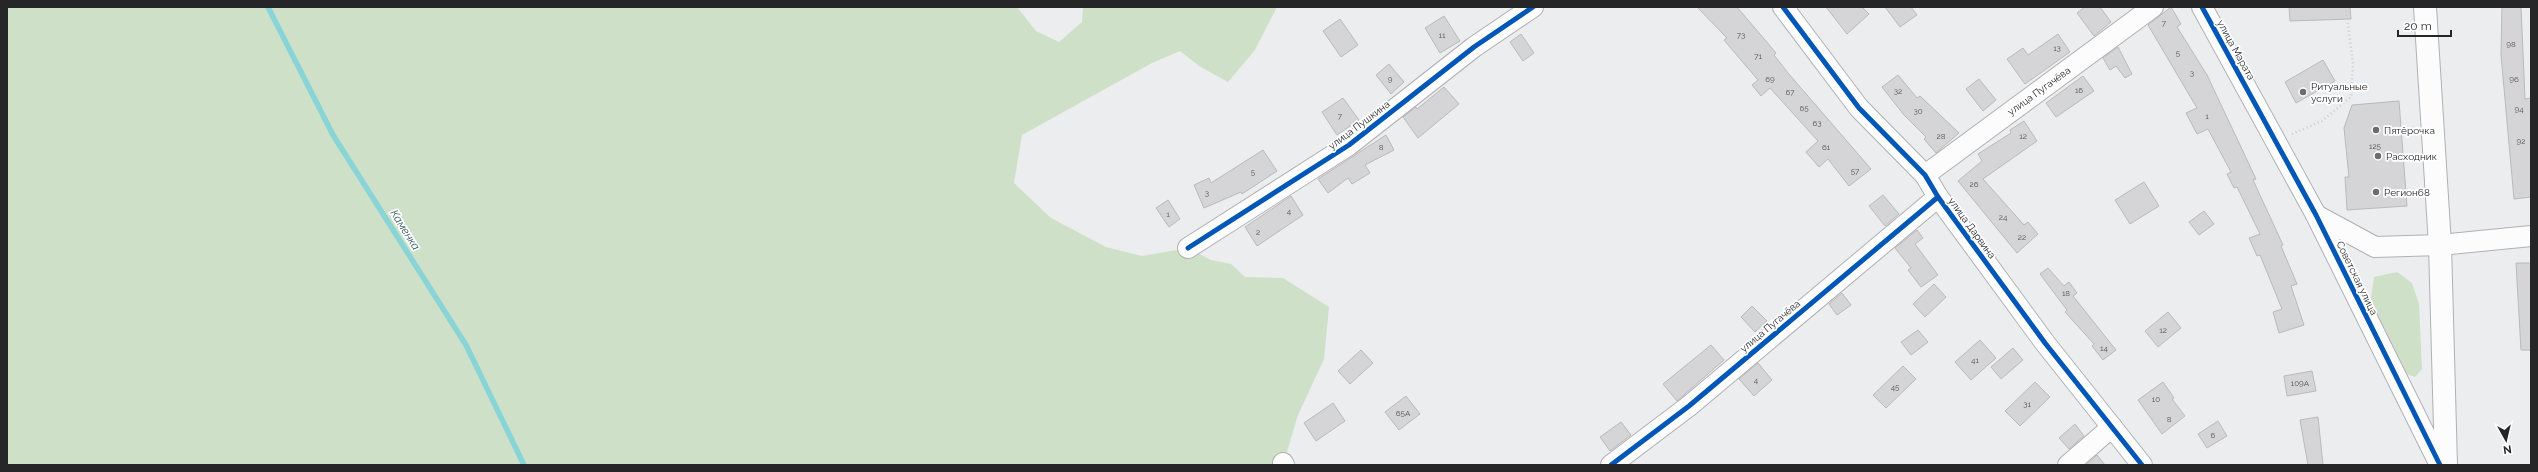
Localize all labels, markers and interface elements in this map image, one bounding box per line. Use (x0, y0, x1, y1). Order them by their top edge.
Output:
scale bar (2398, 12, 2451, 38)
house number: 7 (2162, 18, 2167, 28)
street label: улица Марата (2215, 18, 2257, 82)
text: 20 m (2404, 19, 2432, 33)
house number: 11 (1439, 30, 1446, 40)
house number: 73 (1737, 30, 1745, 40)
house number: 98 (2506, 39, 2516, 49)
house number: 13 (2053, 43, 2061, 53)
house number: 5 (2176, 48, 2181, 58)
house number: 71 (1754, 51, 1762, 61)
street label: улица Пугачёва (2006, 65, 2072, 117)
house number: 3 (2190, 68, 2194, 78)
house number: 9 (1388, 74, 1393, 84)
house number: 69 (1765, 74, 1775, 84)
house number: 96 (2509, 74, 2519, 84)
place label: Ритуальные услуги (2311, 81, 2368, 104)
house number: 16 (2075, 85, 2083, 95)
house number: 32 (1894, 86, 1902, 96)
house number: 67 (1785, 87, 1795, 97)
marker: Ритуальные услуги (2298, 87, 2308, 97)
street label: улица Пушкина (1326, 98, 1392, 152)
house number: 65 (1799, 103, 1809, 113)
house number: 94 (2514, 104, 2524, 114)
house number: 30 (1913, 106, 1923, 116)
house number: 7 (1338, 111, 1343, 121)
house number: 1 (2205, 111, 2209, 121)
house number: 63 (1812, 118, 1822, 128)
marker: Пятёрочка (2371, 125, 2381, 135)
place label: Пятёрочка (2384, 125, 2435, 136)
house number: 28 (1937, 131, 1946, 141)
house number: 12 (2019, 131, 2027, 141)
house number: 92 (2517, 136, 2525, 146)
house number: 125 (2369, 141, 2382, 151)
house number: 8 (1379, 142, 1384, 152)
house number: 61 (1822, 142, 1831, 152)
marker: Расходник (2373, 151, 2383, 161)
place label: Расходник (2386, 151, 2437, 162)
house number: 57 (1851, 166, 1860, 176)
house number: 5 (1251, 167, 1256, 177)
house number: 26 (1970, 179, 1979, 189)
marker: Регион68 (2371, 187, 2381, 197)
place label: Регион68 (2384, 187, 2430, 198)
house number: 3 (1205, 188, 1209, 198)
street label: улица Дарвина (1946, 195, 1998, 261)
house number: 4 (1287, 206, 1292, 216)
water label: Каменка (388, 207, 423, 253)
house number: 1 (1166, 209, 1170, 219)
house number: 24 (1999, 212, 2008, 222)
house number: 2 (1256, 227, 1260, 237)
house number: 22 (2018, 232, 2026, 242)
street label: Советская улица (2334, 239, 2380, 317)
house number: 18 (2062, 288, 2070, 298)
street label: улица Пугачёва (1738, 298, 1802, 354)
house number: 12 (2159, 325, 2167, 335)
house number: 14 (2100, 343, 2109, 353)
house number: 41 (1971, 355, 1979, 365)
house number: 4 (1754, 375, 1759, 385)
house number: 109А (2291, 378, 2310, 388)
house number: 45 (1891, 382, 1900, 392)
house number: 10 (2152, 394, 2160, 404)
house number: 31 (2023, 399, 2031, 409)
house number: 65А (1396, 408, 1411, 418)
house number: 8 (2167, 414, 2172, 424)
north arrow (2486, 420, 2526, 460)
house number: 6 (2211, 430, 2216, 440)
text: N (2502, 442, 2512, 456)

